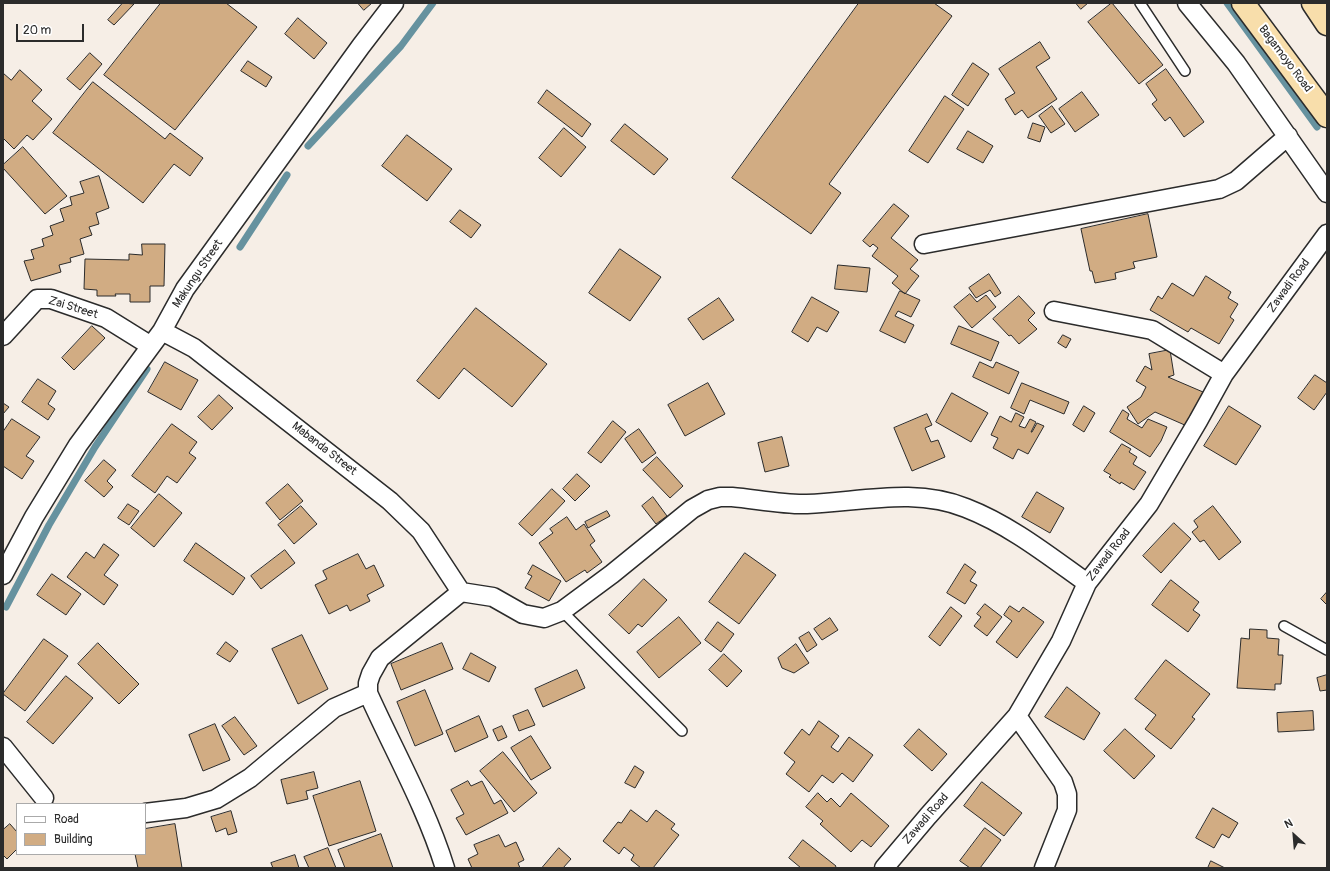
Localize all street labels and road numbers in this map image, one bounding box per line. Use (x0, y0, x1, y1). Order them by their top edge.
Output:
street label: Bagamoyo Road (1255, 23, 1315, 95)
street label: Makungu Street (170, 237, 226, 311)
street label: Zawadi Road (1265, 256, 1313, 316)
street label: Zai Street (46, 294, 100, 322)
street label: Mabanda Street (289, 419, 359, 479)
street label: Zawadi Road (1084, 526, 1134, 584)
street label: Zawadi Road (900, 791, 952, 847)

